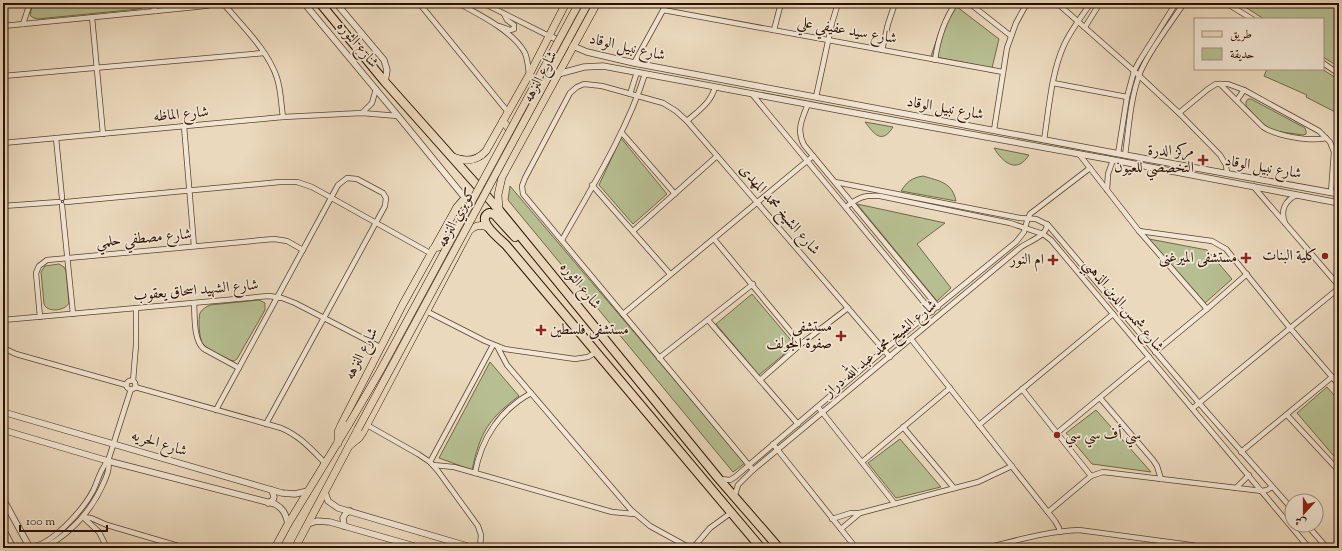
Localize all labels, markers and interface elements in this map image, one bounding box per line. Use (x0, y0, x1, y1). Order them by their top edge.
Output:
street label: شارع سيد عفيفي علي (795, 12, 898, 52)
street label: شارع الثوره (330, 17, 383, 74)
legend (1194, 18, 1324, 70)
text: طريق (1230, 26, 1252, 44)
street label: شارع نبيل الوقاد (587, 29, 667, 68)
text: حديقة (1230, 46, 1254, 64)
street label: شارع النزهه (519, 47, 564, 107)
street label: شارع نبيل الوقاد (905, 92, 985, 127)
street label: شارع الماظه (152, 102, 210, 129)
place label: مركز الدرة التخصصي للعيون (1114, 141, 1194, 181)
street label: شارع نبيل الوقاد (1223, 151, 1303, 186)
marker: مركز الدرة التخصصي للعيون (1197, 154, 1209, 166)
street label: شارع الشيخ محمد المهدى (732, 160, 824, 261)
street label: كوبري النزهه (433, 185, 481, 251)
street label: شارع مصطفي حلمي (95, 224, 193, 256)
place label: كلية البنات (1262, 246, 1317, 267)
place label: مستشفى الميرغنى (1159, 248, 1237, 269)
place label: ام النور (1008, 250, 1044, 272)
marker: كلية البنات (1320, 251, 1330, 261)
marker: مستشفى الميرغنى (1240, 252, 1252, 264)
marker: ام النور (1047, 254, 1059, 266)
street label: شارع شمس الدين الذهبي (1076, 255, 1168, 358)
street label: شارع الثوره (554, 258, 606, 315)
street label: شارع الشهيد اسحاق يعقوب (133, 275, 259, 308)
street label: شارع الشيخ محمد عبد الله دراز (816, 293, 943, 405)
place label: مستشفى صفوة الجولف (766, 317, 832, 355)
place label: مستشفى فلسطين (550, 320, 629, 341)
street label: شارع النزهه (340, 324, 385, 384)
marker: مستشفى فلسطين (535, 324, 547, 336)
marker: مستشفى صفوة الجولف (835, 330, 847, 342)
place label: سي أف سي سي (1065, 423, 1141, 448)
street label: شارع الحريه (128, 426, 190, 463)
marker: سي أف سي سي (1052, 430, 1062, 440)
north arrow (1284, 493, 1324, 533)
scale bar (20, 507, 107, 533)
text: ش (1293, 512, 1309, 531)
text: 100 m (26, 513, 55, 531)

